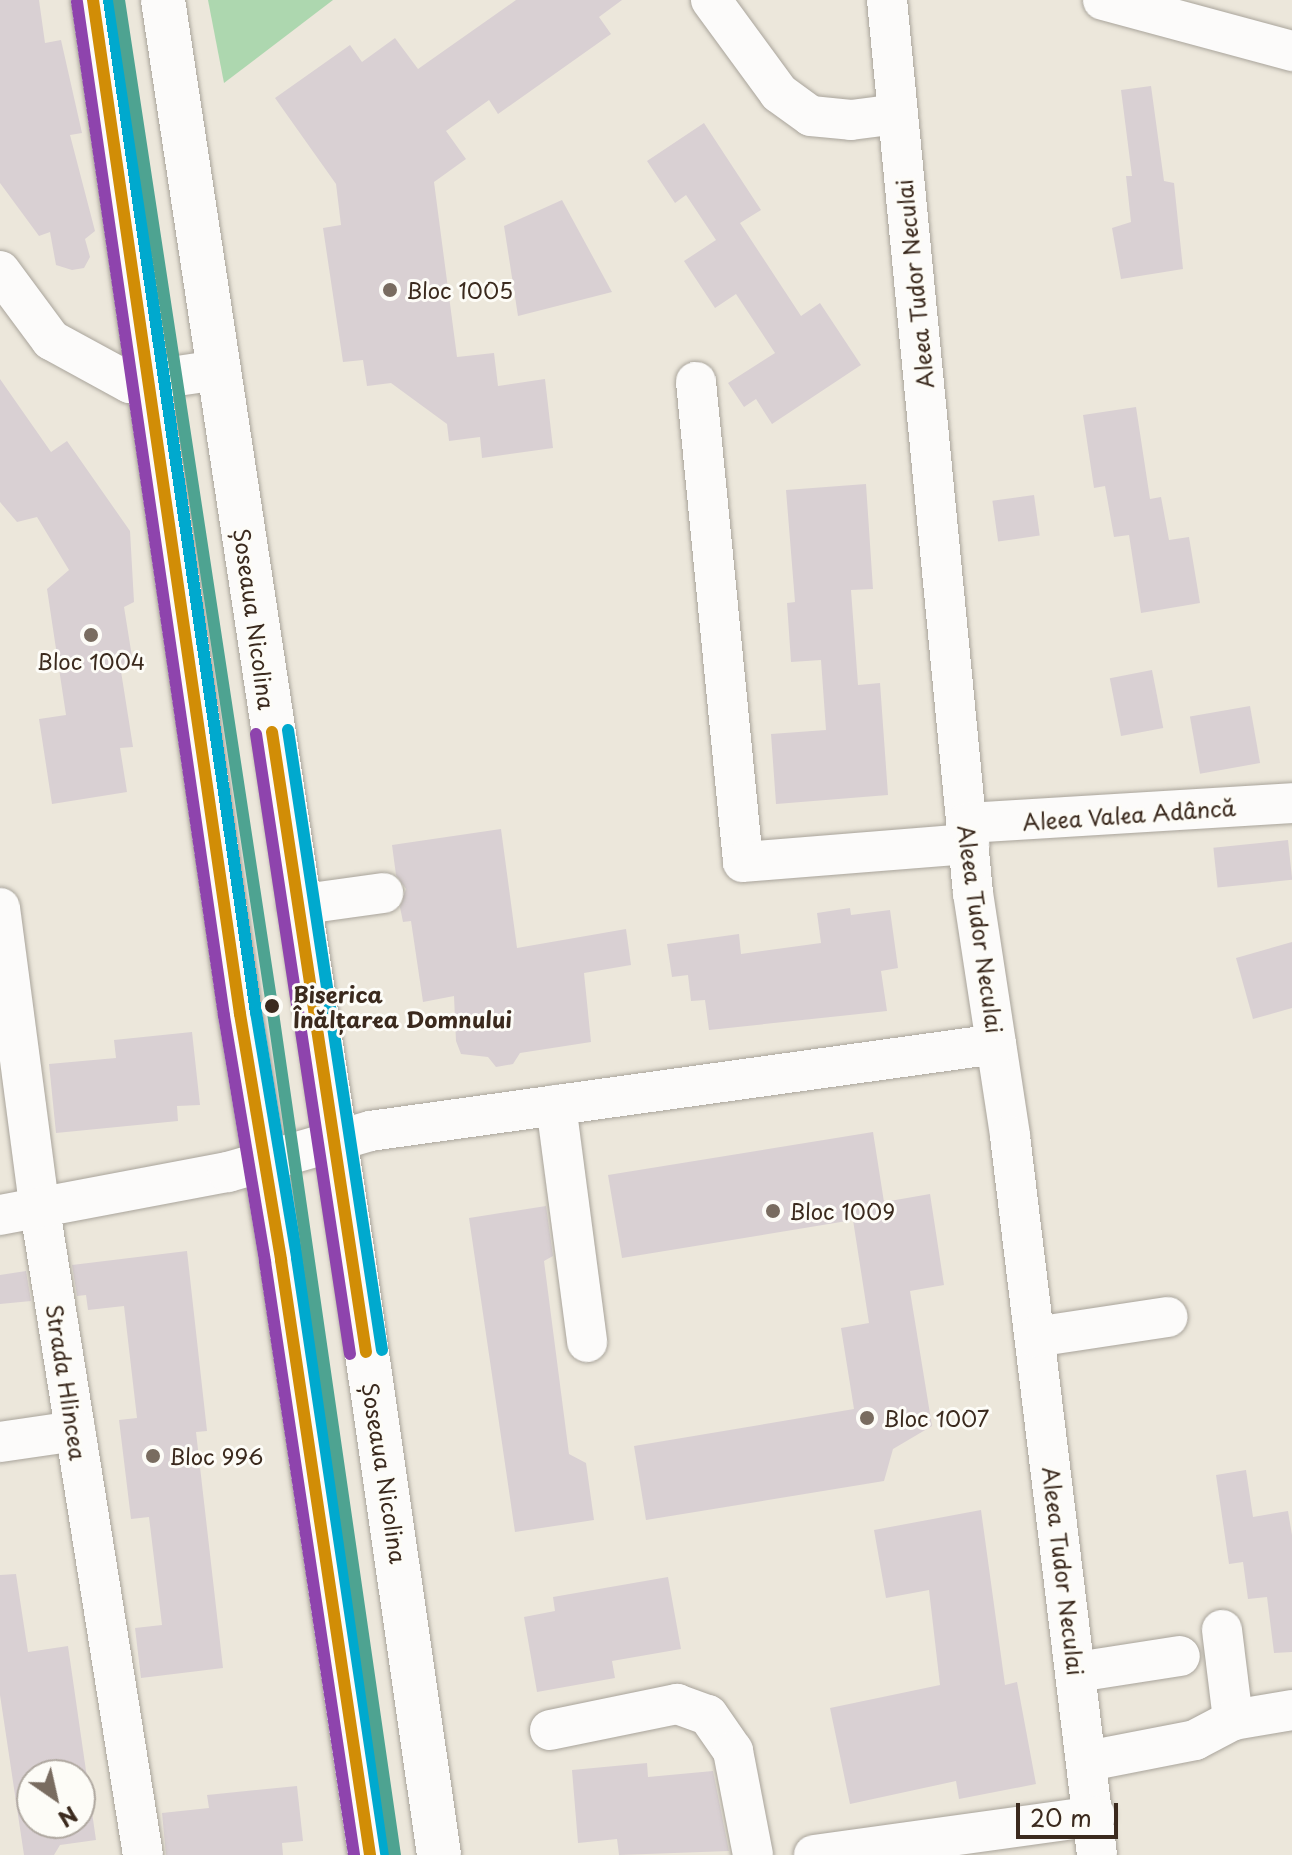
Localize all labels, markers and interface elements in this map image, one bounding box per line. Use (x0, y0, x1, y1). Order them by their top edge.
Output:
street label: Aleea Tudor Neculai (890, 177, 938, 391)
place label: Bloc 1005 (406, 277, 513, 303)
marker: Bloc 1005 (381, 281, 399, 299)
street label: Șoseaua Nicolina (229, 527, 281, 711)
marker: Bloc 1004 (82, 626, 100, 644)
place label: Bloc 1004 (37, 648, 145, 674)
street label: Aleea Valea Adâncă (1020, 793, 1238, 835)
street label: Aleea Tudor Neculai (953, 822, 1009, 1036)
place label: Biserica Înălțarea Domnului (293, 980, 513, 1032)
marker: Biserica Înălțarea Domnului (258, 992, 286, 1020)
place label: Bloc 1009 (789, 1198, 895, 1224)
marker: Bloc 1009 (764, 1202, 782, 1220)
street label: Strada Hlincea (42, 1302, 92, 1462)
street label: Șoseaua Nicolina (358, 1381, 412, 1565)
place label: Bloc 1007 (883, 1405, 989, 1431)
marker: Bloc 1007 (858, 1409, 876, 1427)
place label: Bloc 996 (169, 1443, 264, 1469)
marker: Bloc 996 (144, 1447, 162, 1465)
street label: Aleea Tudor Neculai (1038, 1464, 1090, 1678)
north arrow (16, 1759, 96, 1839)
scale bar (1020, 1787, 1122, 1837)
text: N (52, 1799, 85, 1836)
text: 20 m (1030, 1799, 1092, 1835)

